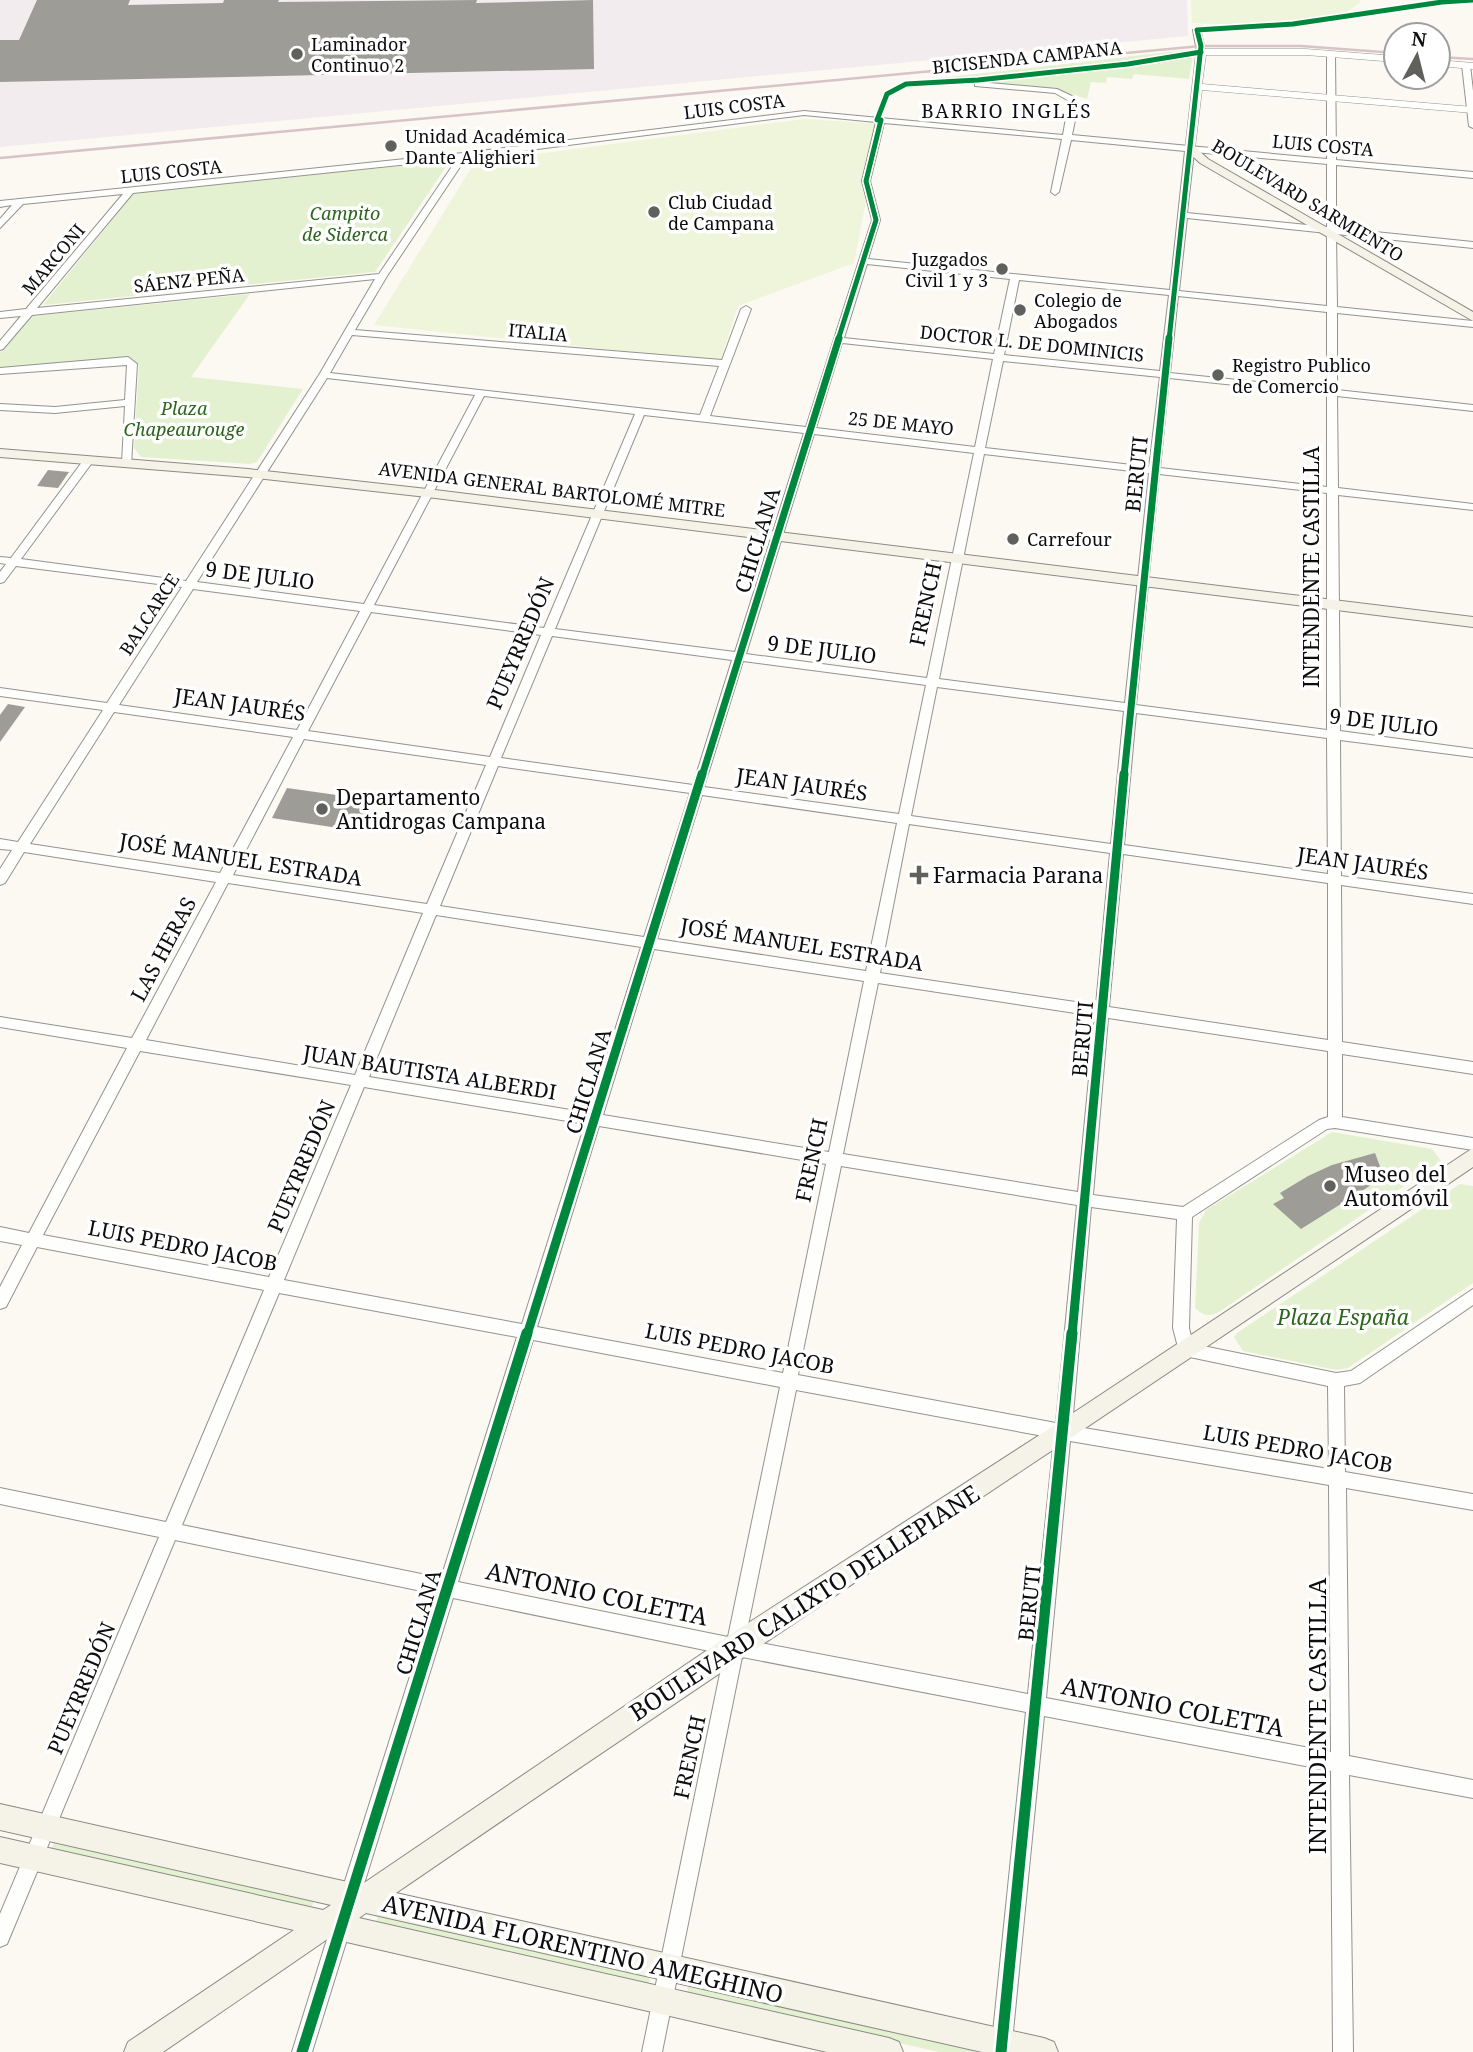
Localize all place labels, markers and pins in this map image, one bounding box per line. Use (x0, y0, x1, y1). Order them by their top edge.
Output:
place label: Laminador Continuo 2 (311, 32, 407, 77)
marker: Laminador Continuo 2 (289, 46, 305, 62)
place label: Unidad Académica Dante Alighieri (405, 124, 566, 169)
marker: Unidad Académica Dante Alighieri (383, 138, 399, 154)
place label: Club Ciudad de Campana (668, 190, 775, 235)
marker: Club Ciudad de Campana (646, 204, 662, 220)
place label: Juzgados Civil 1 y 3 (905, 247, 988, 292)
marker: Juzgados Civil 1 y 3 (994, 261, 1010, 277)
place label: Colegio de Abogados (1034, 288, 1122, 333)
marker: Colegio de Abogados (1012, 302, 1028, 318)
place label: Registro Publico de Comercio (1232, 353, 1371, 398)
marker: Registro Publico de Comercio (1210, 367, 1226, 383)
place label: Carrefour (1027, 527, 1112, 551)
marker: Carrefour (1005, 531, 1021, 547)
place label: Departamento Antidrogas Campana (336, 783, 546, 835)
marker: Departamento Antidrogas Campana (314, 801, 330, 817)
place label: Farmacia Parana (933, 861, 1103, 889)
marker: Farmacia Parana (911, 867, 927, 883)
place label: Museo del Automóvil (1344, 1160, 1449, 1212)
marker: Museo del Automóvil (1322, 1178, 1338, 1194)

